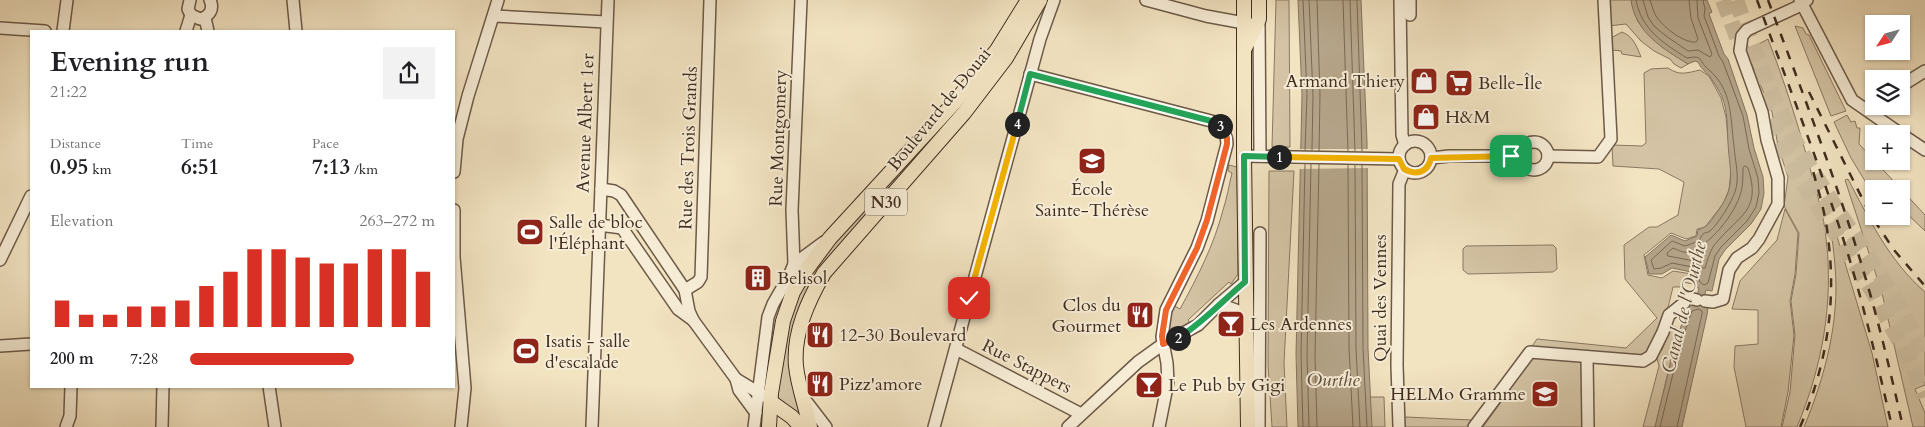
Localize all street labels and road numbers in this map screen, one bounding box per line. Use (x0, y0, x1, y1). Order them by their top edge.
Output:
street label: Boulevard de Douai (882, 42, 997, 176)
street label: Avenue Albert 1er (571, 52, 600, 193)
street label: Rue des Trois Grands (673, 66, 704, 230)
street label: Rue Montgomery (764, 69, 793, 207)
road number: N30 (865, 188, 907, 216)
street label: Quai des Vennes (1368, 234, 1393, 362)
street label: Rue Stappers (978, 333, 1076, 400)

